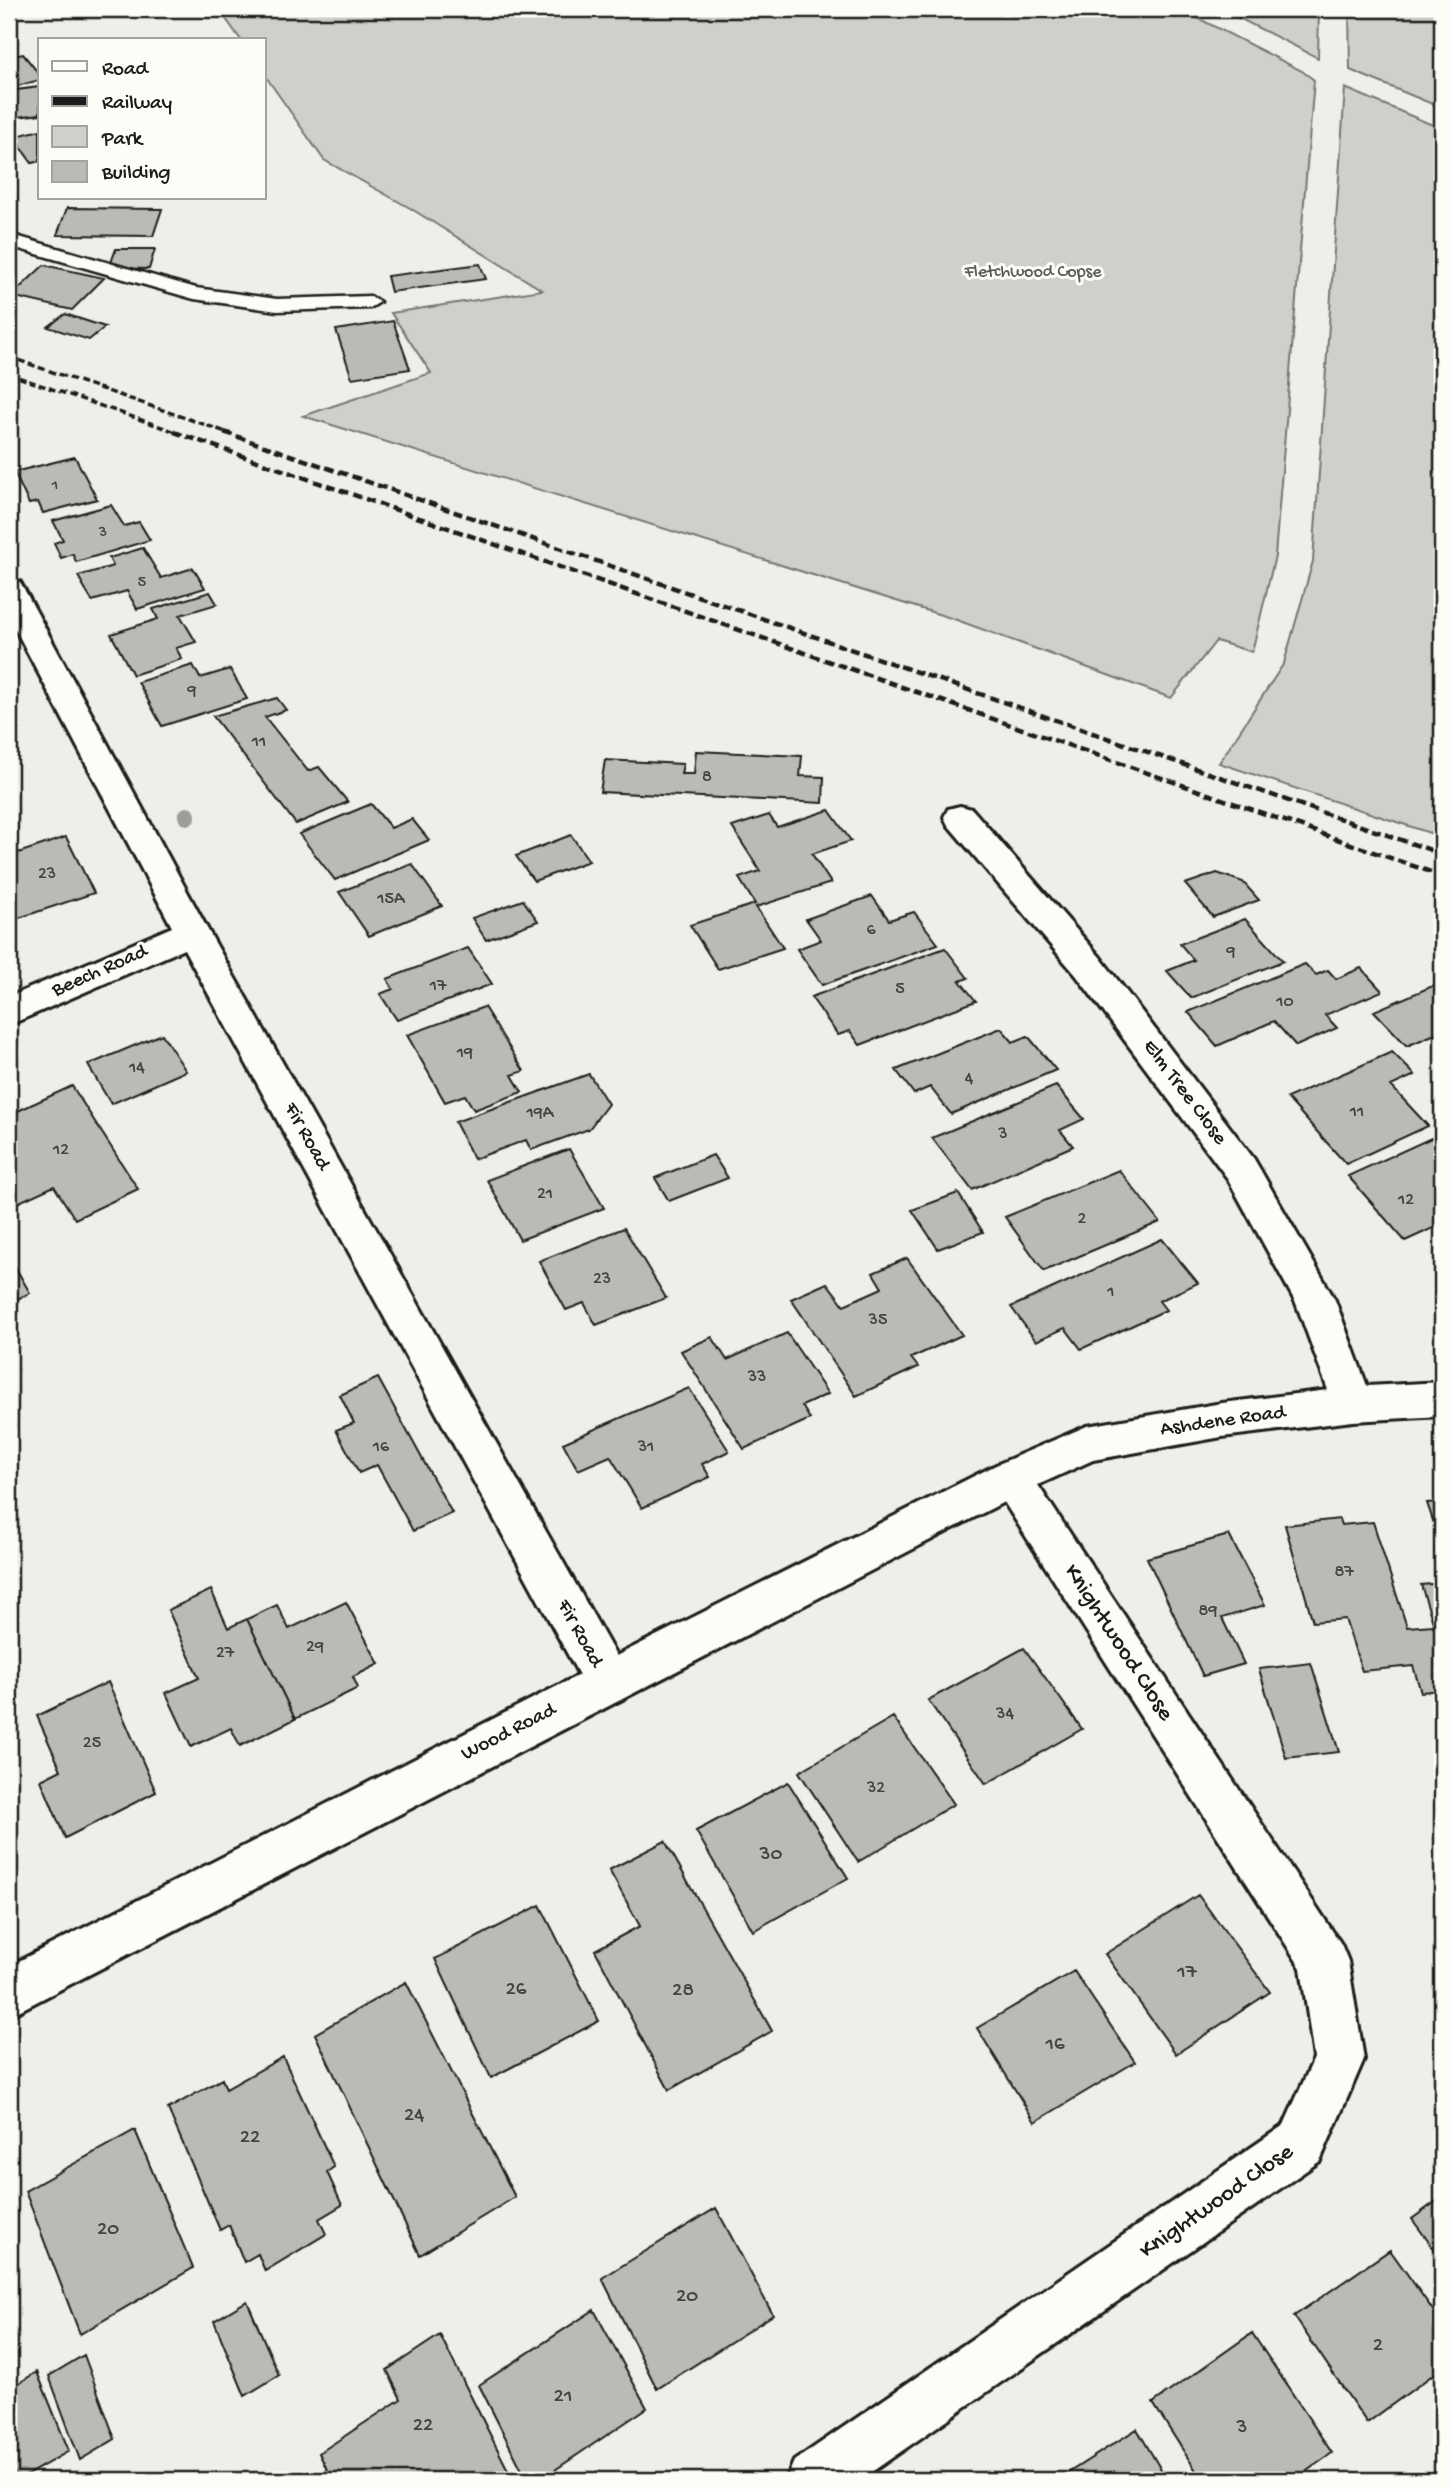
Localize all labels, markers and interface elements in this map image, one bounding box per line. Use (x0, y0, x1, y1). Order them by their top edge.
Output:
legend (38, 38, 266, 200)
text: Road (102, 58, 150, 83)
text: Railway (102, 92, 172, 117)
text: Park (101, 128, 145, 153)
text: Building (101, 162, 171, 187)
park label: Fletchwood Copse (964, 262, 1102, 283)
house number: 1 (51, 477, 58, 496)
house number: 3 (98, 524, 107, 543)
house number: 5 (138, 574, 146, 593)
house number: 9 (186, 681, 197, 702)
house number: 11 (251, 732, 266, 753)
house number: 8 (702, 767, 712, 788)
house number: 23 (38, 864, 56, 885)
house number: 15A (376, 889, 406, 910)
house number: 6 (866, 920, 876, 941)
street label: Beech Road (48, 939, 153, 1005)
house number: 9 (1225, 942, 1236, 963)
house number: 17 (429, 976, 447, 997)
house number: 5 (895, 979, 905, 1000)
house number: 10 (1275, 992, 1294, 1013)
street label: Elm Tree Close (1136, 1035, 1232, 1151)
house number: 19 (456, 1043, 473, 1064)
house number: 14 (128, 1058, 145, 1079)
house number: 4 (965, 1069, 974, 1090)
street label: Fir Road (277, 1098, 336, 1177)
house number: 11 (1349, 1102, 1364, 1123)
house number: 19A (526, 1103, 555, 1124)
house number: 3 (997, 1124, 1008, 1145)
house number: 12 (52, 1140, 69, 1161)
house number: 21 (537, 1184, 553, 1205)
house number: 12 (1397, 1190, 1414, 1211)
house number: 2 (1078, 1209, 1087, 1230)
house number: 23 (593, 1269, 611, 1290)
house number: 1 (1106, 1282, 1115, 1303)
house number: 35 (868, 1310, 887, 1331)
house number: 33 (747, 1367, 766, 1388)
street label: Ashdene Road (1159, 1401, 1289, 1443)
house number: 16 (372, 1437, 390, 1458)
house number: 31 (637, 1437, 654, 1458)
street label: Knightwood Close (1056, 1559, 1180, 1727)
house number: 87 (1334, 1562, 1354, 1583)
street label: Fir Road (550, 1595, 609, 1674)
house number: 89 (1199, 1601, 1217, 1622)
house number: 29 (306, 1637, 324, 1658)
house number: 27 (216, 1643, 235, 1664)
street label: Wood Road (458, 1698, 562, 1767)
house number: 34 (995, 1704, 1014, 1725)
house number: 25 (83, 1733, 101, 1754)
house number: 32 (866, 1778, 885, 1799)
house number: 30 (759, 1843, 782, 1868)
house number: 17 (1176, 1961, 1198, 1986)
house number: 26 (506, 1978, 527, 2003)
house number: 28 (672, 1979, 694, 2004)
house number: 16 (1044, 2033, 1065, 2058)
house number: 24 (404, 2104, 424, 2129)
house number: 22 (240, 2126, 260, 2151)
street label: Knightwood Close (1134, 2138, 1300, 2266)
house number: 20 (97, 2218, 119, 2243)
house number: 20 (676, 2285, 698, 2310)
house number: 2 (1373, 2334, 1383, 2359)
house number: 21 (554, 2385, 572, 2410)
house number: 22 (413, 2414, 433, 2439)
house number: 3 (1236, 2416, 1247, 2441)

